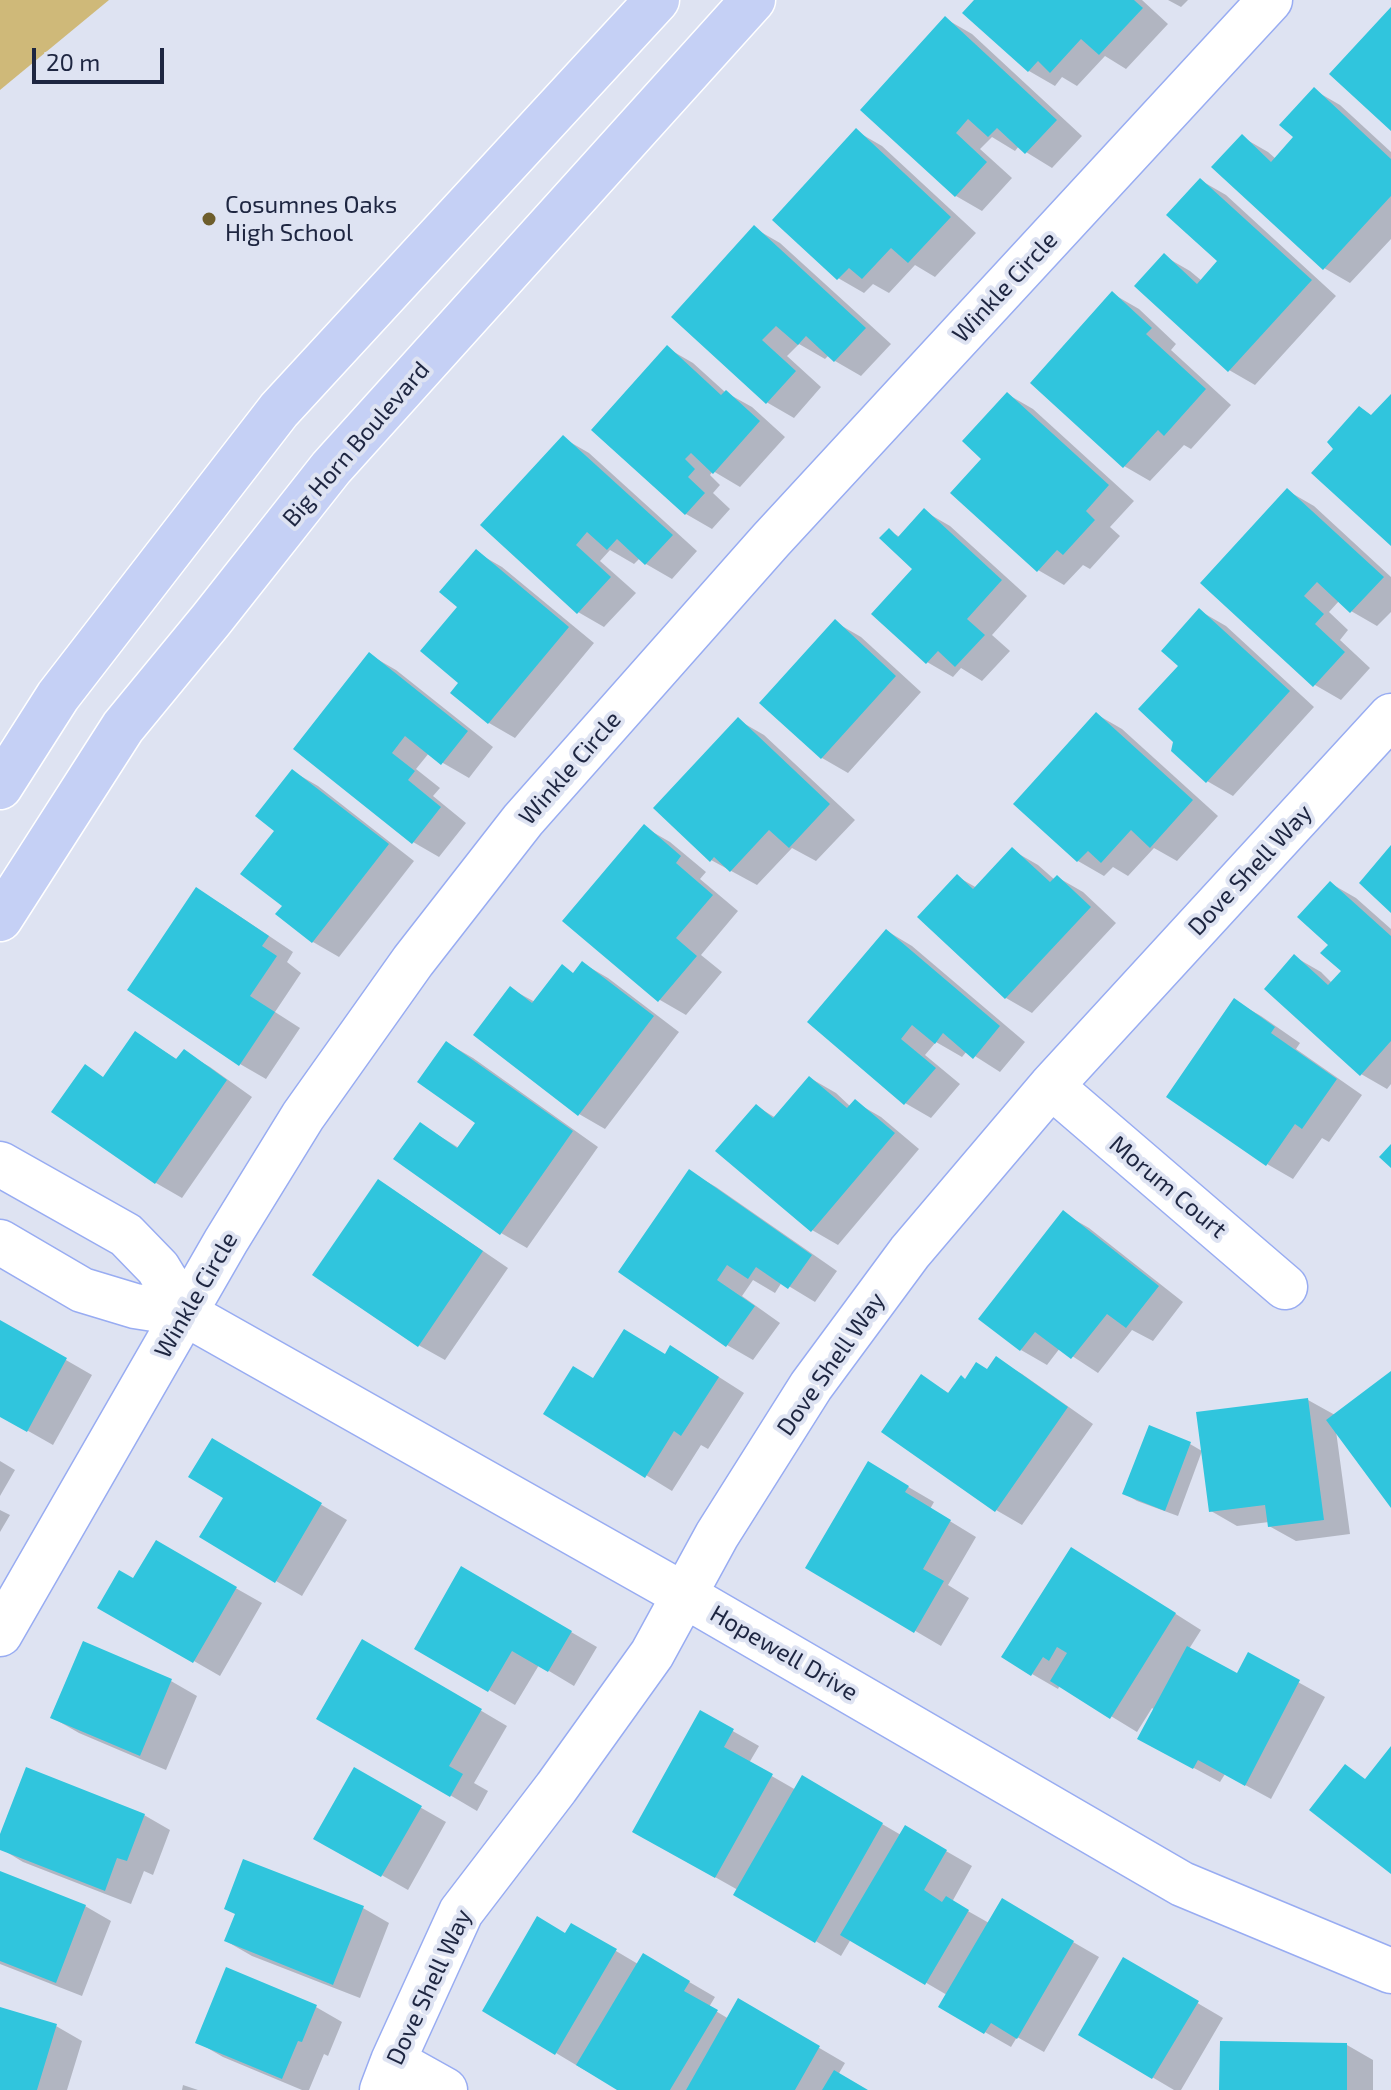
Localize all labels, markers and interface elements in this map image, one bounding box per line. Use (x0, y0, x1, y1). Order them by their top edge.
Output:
scale bar (36, 32, 168, 82)
text: 20 m (46, 47, 100, 76)
place label: Cosumnes Oaks High School (225, 191, 397, 247)
marker: Cosumnes Oaks High School (200, 210, 218, 228)
street label: Winkle Circle (946, 226, 1064, 348)
street label: Big Horn Boulevard (277, 356, 435, 532)
street label: Winkle Circle (513, 705, 627, 831)
street label: Dove Shell Way (1182, 799, 1318, 941)
street label: Morum Court (1104, 1130, 1232, 1244)
street label: Winkle Circle (148, 1227, 244, 1363)
street label: Dove Shell Way (771, 1287, 891, 1441)
street label: Hopewell Drive (705, 1599, 863, 1707)
street label: Dove Shell Way (380, 1905, 478, 2069)

